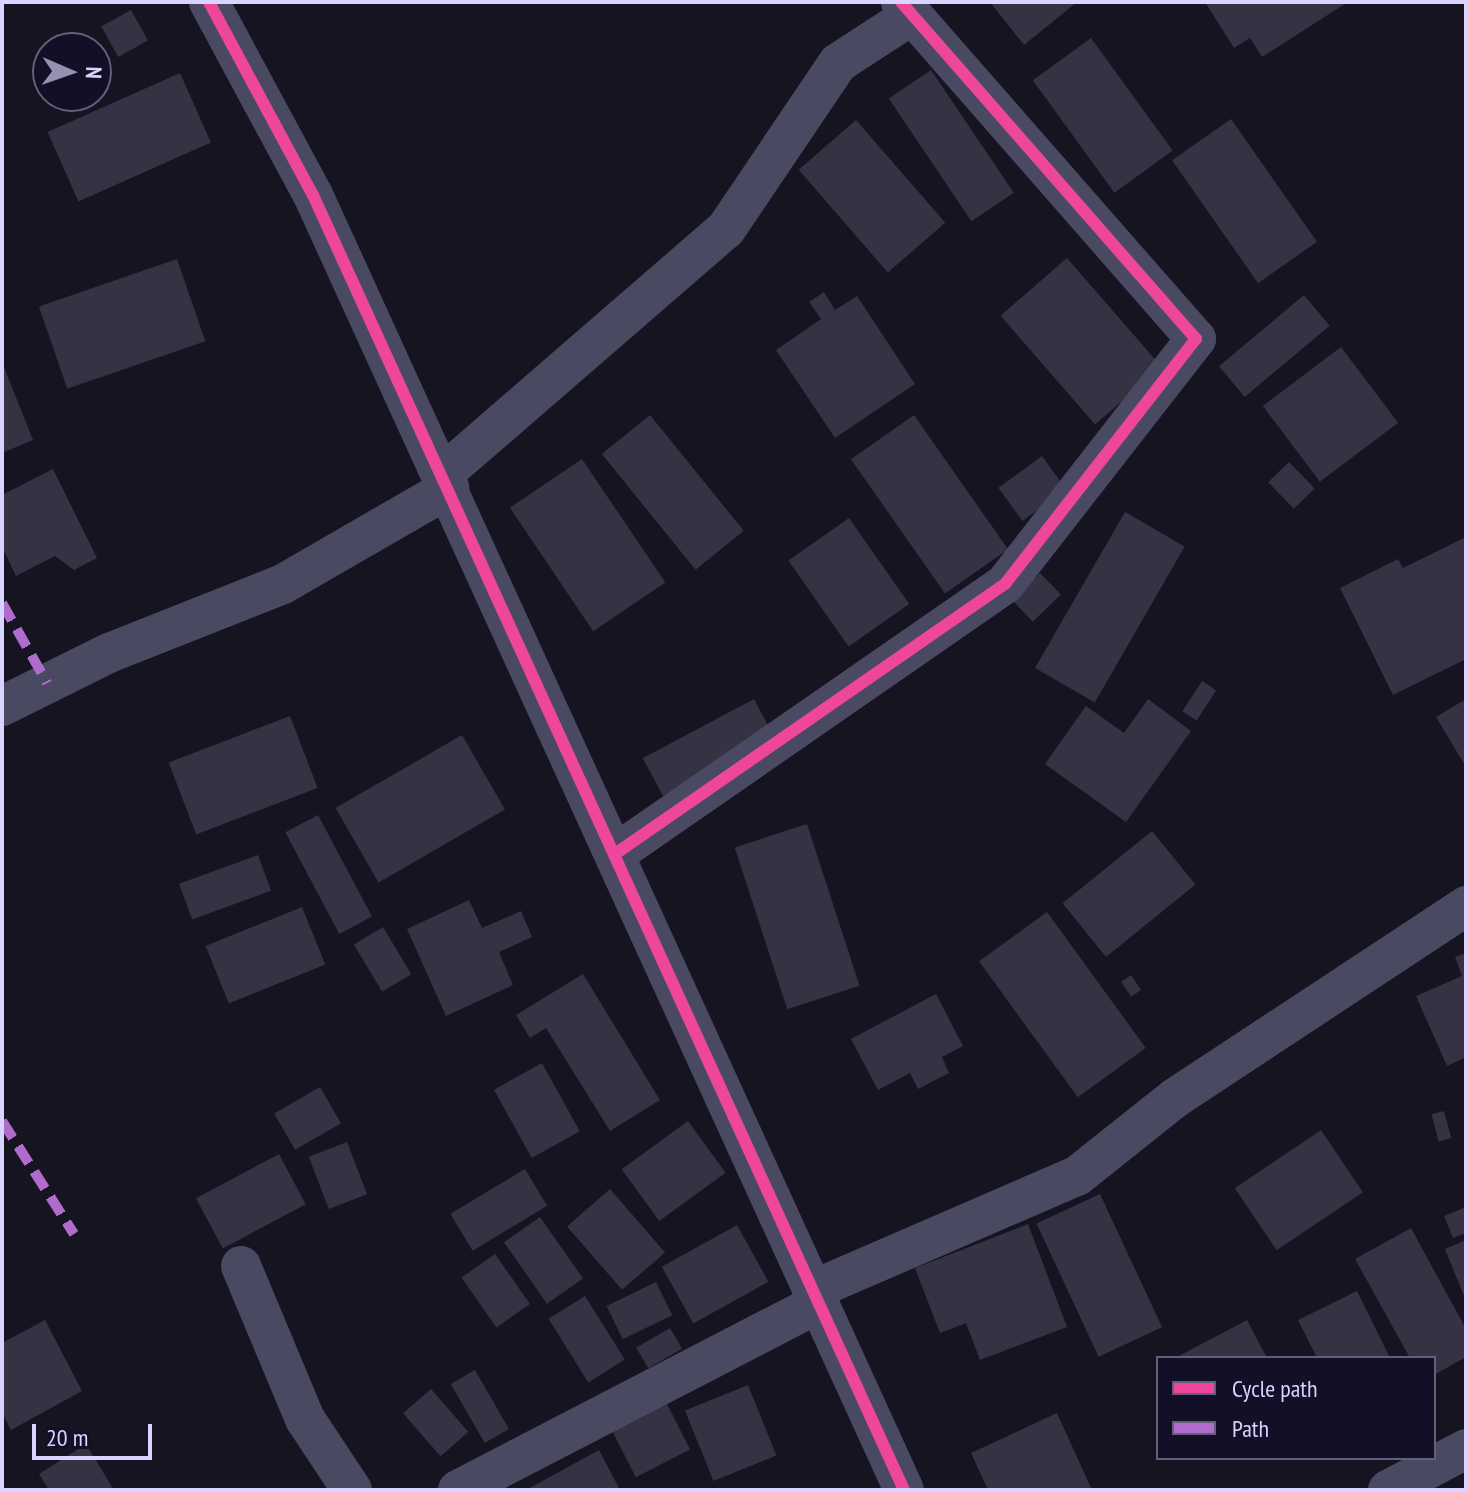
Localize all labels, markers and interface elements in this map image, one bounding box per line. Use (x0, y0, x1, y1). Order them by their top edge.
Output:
north arrow (32, 32, 112, 112)
text: N (80, 66, 108, 79)
legend (1156, 1356, 1436, 1460)
text: Cycle path (1232, 1373, 1318, 1404)
scale bar (36, 1408, 156, 1458)
text: Path (1232, 1413, 1269, 1444)
text: 20 m (46, 1422, 88, 1453)

